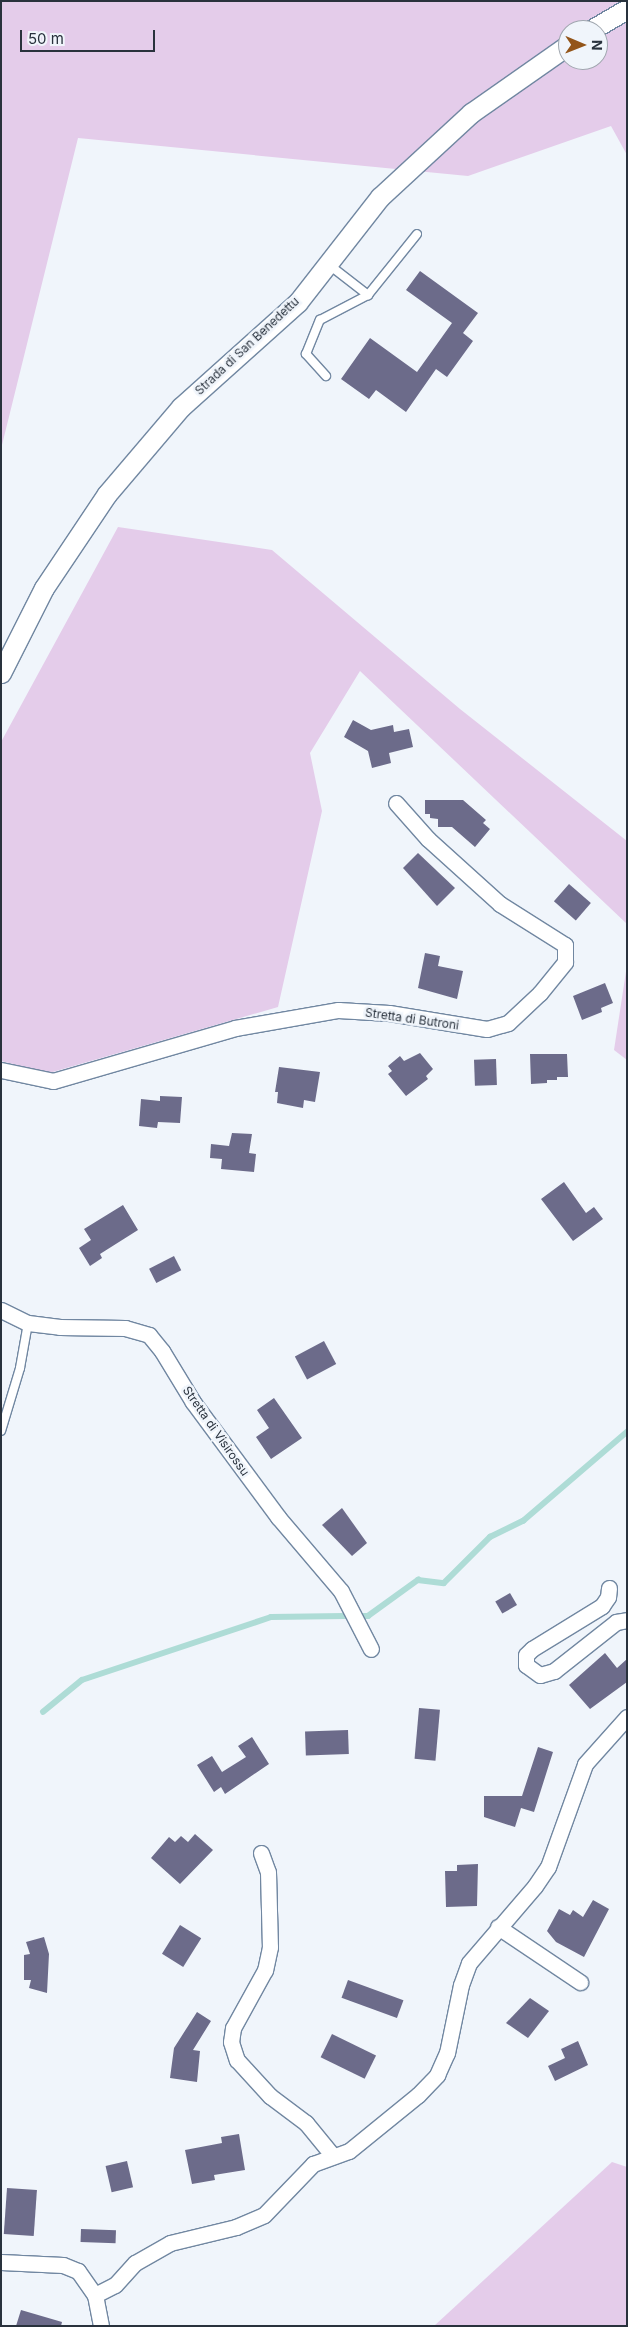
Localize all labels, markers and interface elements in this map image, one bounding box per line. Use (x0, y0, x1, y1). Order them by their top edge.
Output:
scale bar (22, 20, 158, 52)
north arrow (558, 20, 608, 70)
text: 50 m (28, 29, 64, 48)
text: N (589, 40, 606, 51)
street label: Strada di San Benedettu (192, 294, 302, 398)
street label: Stretta di Butroni (364, 1005, 460, 1033)
street label: Stretta di Visirossu (180, 1383, 252, 1479)

